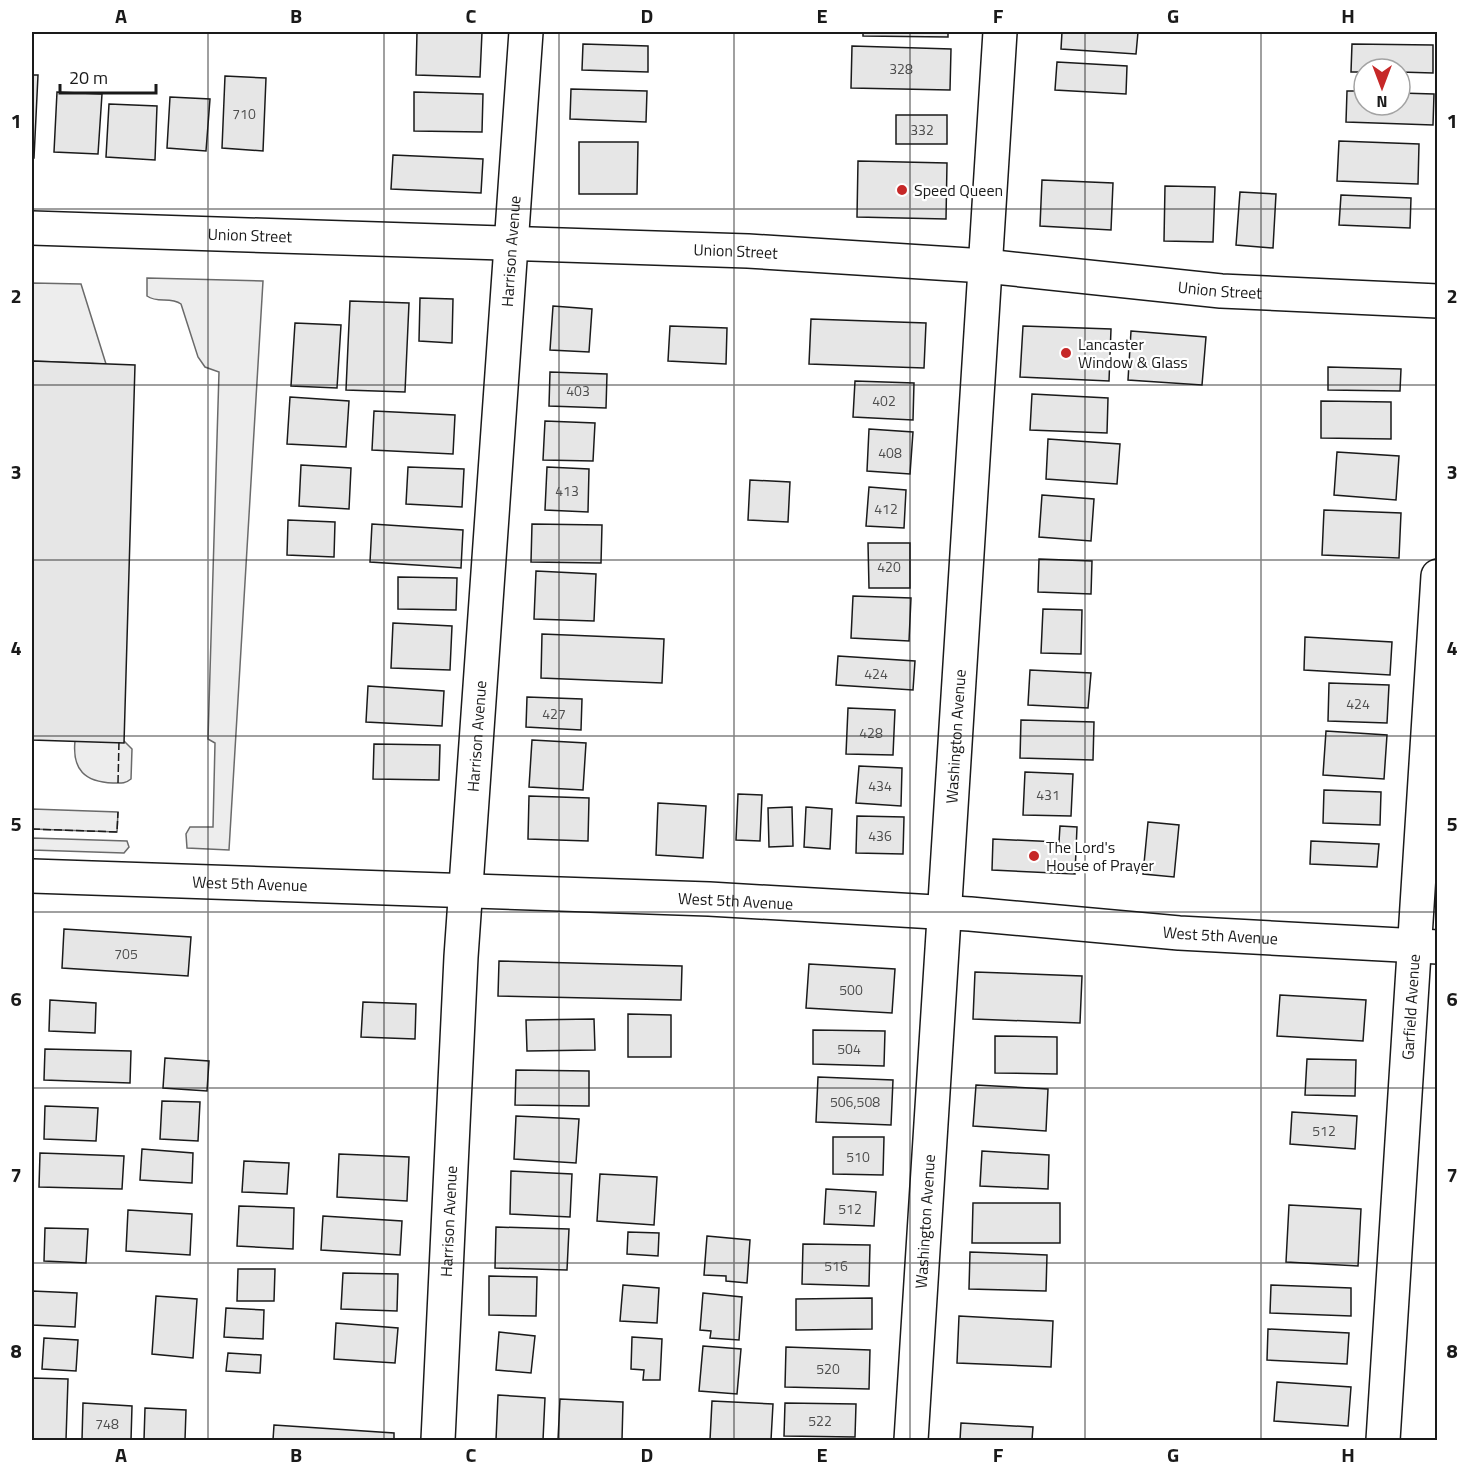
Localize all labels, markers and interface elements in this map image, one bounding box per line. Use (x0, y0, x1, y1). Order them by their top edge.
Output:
text: A (115, 0, 127, 31)
text: B (290, 0, 302, 31)
text: C (466, 0, 477, 31)
text: D (641, 0, 653, 31)
text: E (816, 0, 828, 31)
text: F (993, 0, 1004, 31)
text: G (1167, 0, 1179, 31)
text: H (1341, 0, 1355, 31)
scale bar (60, 57, 156, 95)
north arrow (1352, 57, 1412, 117)
house number: 328 (889, 58, 913, 79)
text: 20 m (69, 64, 108, 91)
text: N (1376, 90, 1388, 114)
house number: 710 (232, 103, 256, 124)
text: 1 (10, 105, 22, 136)
text: 1 (1446, 105, 1458, 136)
house number: 332 (910, 119, 934, 140)
place label: Speed Queen (914, 178, 1003, 202)
marker: Speed Queen (895, 183, 909, 197)
street label: Harrison Avenue (495, 195, 526, 308)
street label: Union Street (207, 222, 293, 248)
street label: Union Street (693, 237, 779, 265)
street label: Union Street (1177, 275, 1263, 305)
text: 2 (10, 280, 22, 311)
text: 2 (1446, 280, 1458, 311)
place label: Lancaster Window & Glass (1078, 332, 1188, 374)
marker: Lancaster Window & Glass (1059, 346, 1073, 360)
house number: 403 (566, 380, 590, 401)
house number: 402 (872, 390, 896, 411)
house number: 408 (878, 442, 902, 463)
text: 3 (10, 456, 22, 487)
text: 3 (1446, 456, 1458, 487)
house number: 413 (555, 480, 579, 501)
house number: 412 (874, 498, 898, 519)
house number: 420 (877, 556, 901, 577)
text: 4 (10, 632, 22, 663)
text: 4 (1446, 632, 1458, 663)
house number: 424 (864, 663, 888, 684)
street label: Washington Avenue (939, 668, 972, 804)
street label: Harrison Avenue (461, 680, 492, 793)
house number: 424 (1346, 693, 1370, 714)
house number: 427 (542, 703, 566, 724)
house number: 428 (859, 722, 883, 743)
house number: 434 (868, 775, 892, 796)
house number: 431 (1036, 784, 1060, 805)
text: 5 (10, 808, 22, 839)
text: 5 (1446, 808, 1458, 839)
house number: 436 (868, 825, 892, 846)
place label: The Lord's House of Prayer (1046, 835, 1155, 877)
marker: The Lord's House of Prayer (1027, 849, 1041, 863)
street label: West 5th Avenue (192, 869, 308, 897)
street label: West 5th Avenue (678, 886, 794, 916)
street label: West 5th Avenue (1162, 920, 1279, 950)
house number: 705 (114, 943, 138, 964)
street label: Garfield Avenue (1395, 953, 1426, 1061)
house number: 500 (839, 979, 863, 1000)
text: 6 (10, 983, 22, 1014)
text: 6 (1446, 983, 1458, 1014)
house number: 504 (837, 1038, 861, 1059)
house number: 506,508 (830, 1091, 880, 1112)
house number: 512 (1312, 1120, 1336, 1141)
house number: 510 (846, 1146, 870, 1167)
street label: Washington Avenue (909, 1153, 941, 1289)
text: 7 (10, 1159, 22, 1190)
text: 7 (1446, 1159, 1458, 1190)
street label: Harrison Avenue (434, 1165, 463, 1278)
house number: 512 (838, 1198, 862, 1219)
house number: 516 (824, 1255, 848, 1276)
text: 8 (10, 1335, 22, 1366)
text: 8 (1446, 1335, 1458, 1366)
house number: 520 (816, 1358, 840, 1379)
house number: 522 (808, 1410, 832, 1431)
house number: 748 (95, 1413, 119, 1434)
text: A (115, 1439, 127, 1470)
text: B (290, 1439, 302, 1470)
text: C (466, 1439, 477, 1470)
text: D (641, 1439, 653, 1470)
text: E (816, 1439, 828, 1470)
text: F (993, 1439, 1004, 1470)
text: G (1167, 1439, 1179, 1470)
text: H (1341, 1439, 1355, 1470)

